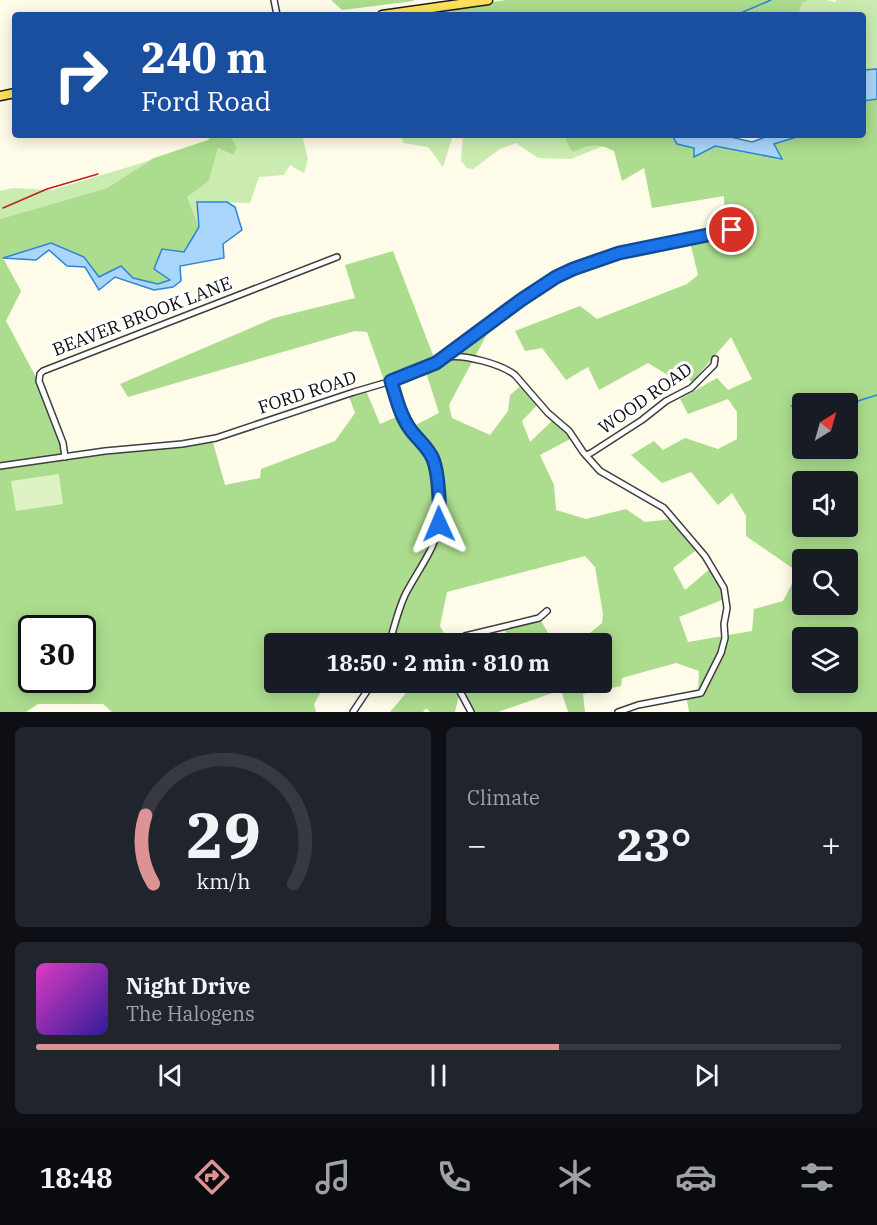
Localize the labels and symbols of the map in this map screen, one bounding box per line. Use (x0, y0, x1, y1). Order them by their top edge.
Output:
pin (706, 204, 757, 255)
street label: BEAVER BROOK LANE (49, 271, 235, 361)
street label: WOOD ROAD (594, 357, 696, 439)
street label: FORD ROAD (255, 365, 359, 419)
north arrow (792, 393, 858, 459)
position arrow (407, 492, 471, 556)
speed limit sign: 30 (18, 615, 96, 693)

